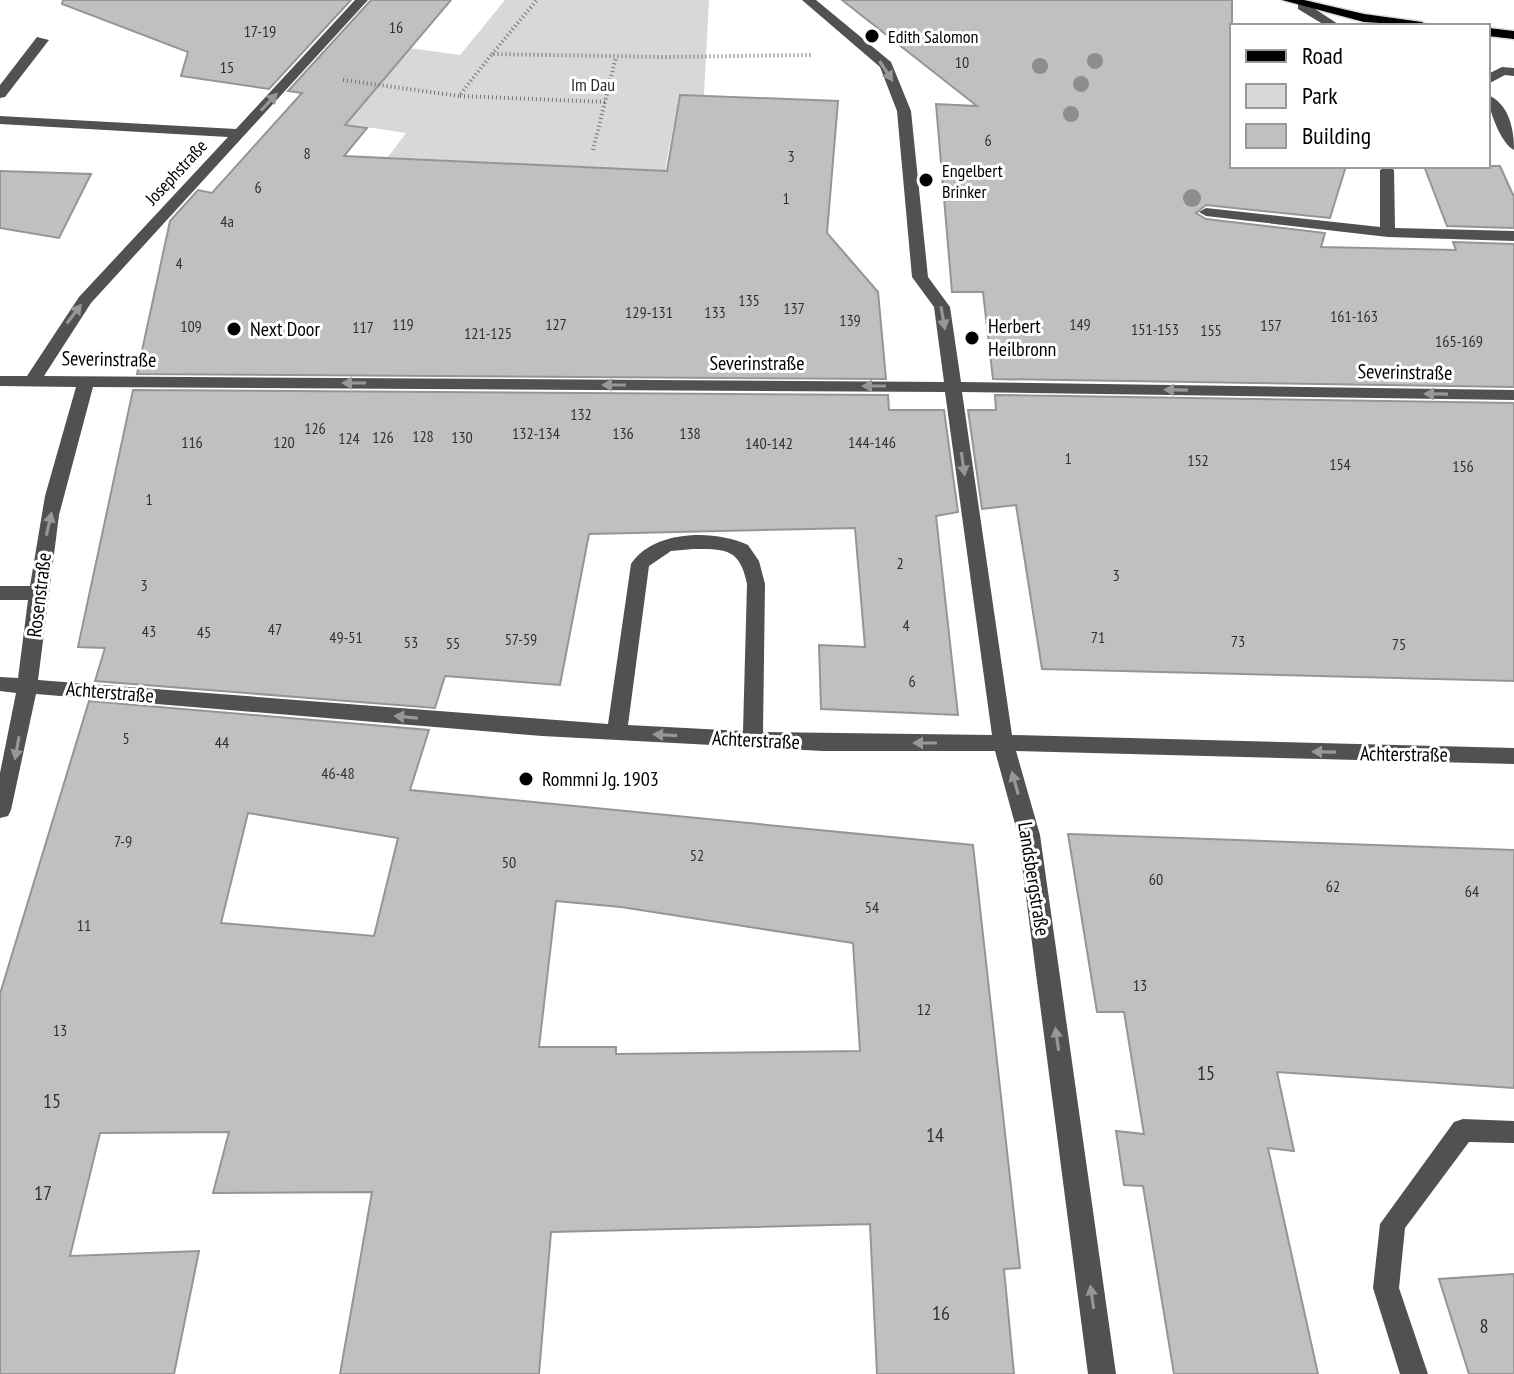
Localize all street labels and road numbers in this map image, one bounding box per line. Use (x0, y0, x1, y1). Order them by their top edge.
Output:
street label: Josephstraße (139, 135, 212, 210)
street label: Severinstraße (61, 345, 157, 373)
street label: Severinstraße (710, 350, 804, 376)
street label: Severinstraße (1357, 358, 1453, 386)
street label: Rosenstraße (21, 551, 57, 639)
street label: Achterstraße (65, 675, 155, 709)
street label: Achterstraße (711, 725, 801, 755)
street label: Achterstraße (1360, 740, 1448, 768)
street label: Landsbergstraße (1012, 820, 1056, 938)

